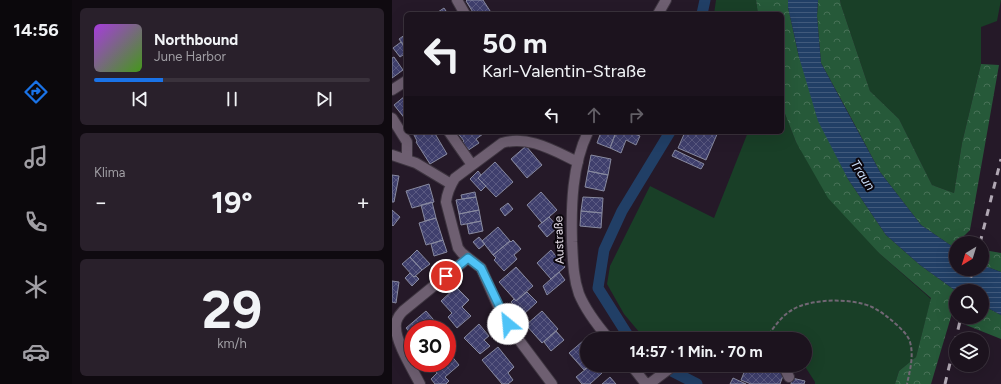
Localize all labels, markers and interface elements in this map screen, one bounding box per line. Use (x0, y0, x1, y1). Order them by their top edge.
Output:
text: 14:56 (13, 19, 59, 41)
text: 50 m (482, 26, 548, 60)
icon: left (416, 28, 468, 80)
text: Northbound (154, 31, 238, 49)
text: June Harbor (154, 49, 226, 64)
text: Karl-Valentin-Straße (482, 60, 646, 82)
icon: directions (22, 78, 50, 106)
icon: previous (129, 88, 151, 110)
icon: pause (221, 88, 243, 110)
icon: next (313, 88, 335, 110)
icon: left (541, 104, 563, 126)
icon: ahead (583, 104, 605, 126)
icon: right (625, 104, 647, 126)
icon: music (22, 143, 50, 171)
water label: Traun (848, 157, 878, 193)
text: Klima (94, 165, 126, 180)
text: 19° (211, 184, 253, 221)
text: − (94, 189, 108, 216)
text: + (356, 189, 370, 216)
icon: phone (22, 208, 50, 236)
street label: Austraße (551, 215, 567, 264)
north arrow (949, 236, 989, 276)
map controls (949, 236, 989, 372)
pin (429, 259, 463, 293)
icon: arrive (435, 265, 457, 287)
icon: climate (22, 273, 50, 301)
text: 29 (202, 279, 262, 341)
button: search (949, 284, 989, 324)
position arrow (487, 303, 529, 345)
speed limit sign: 30 (404, 320, 456, 372)
button: layers (949, 332, 989, 372)
text: km/h (217, 336, 247, 351)
icon: car (22, 338, 50, 366)
text: 14:57 · 1 Min. · 70 m (629, 343, 763, 361)

